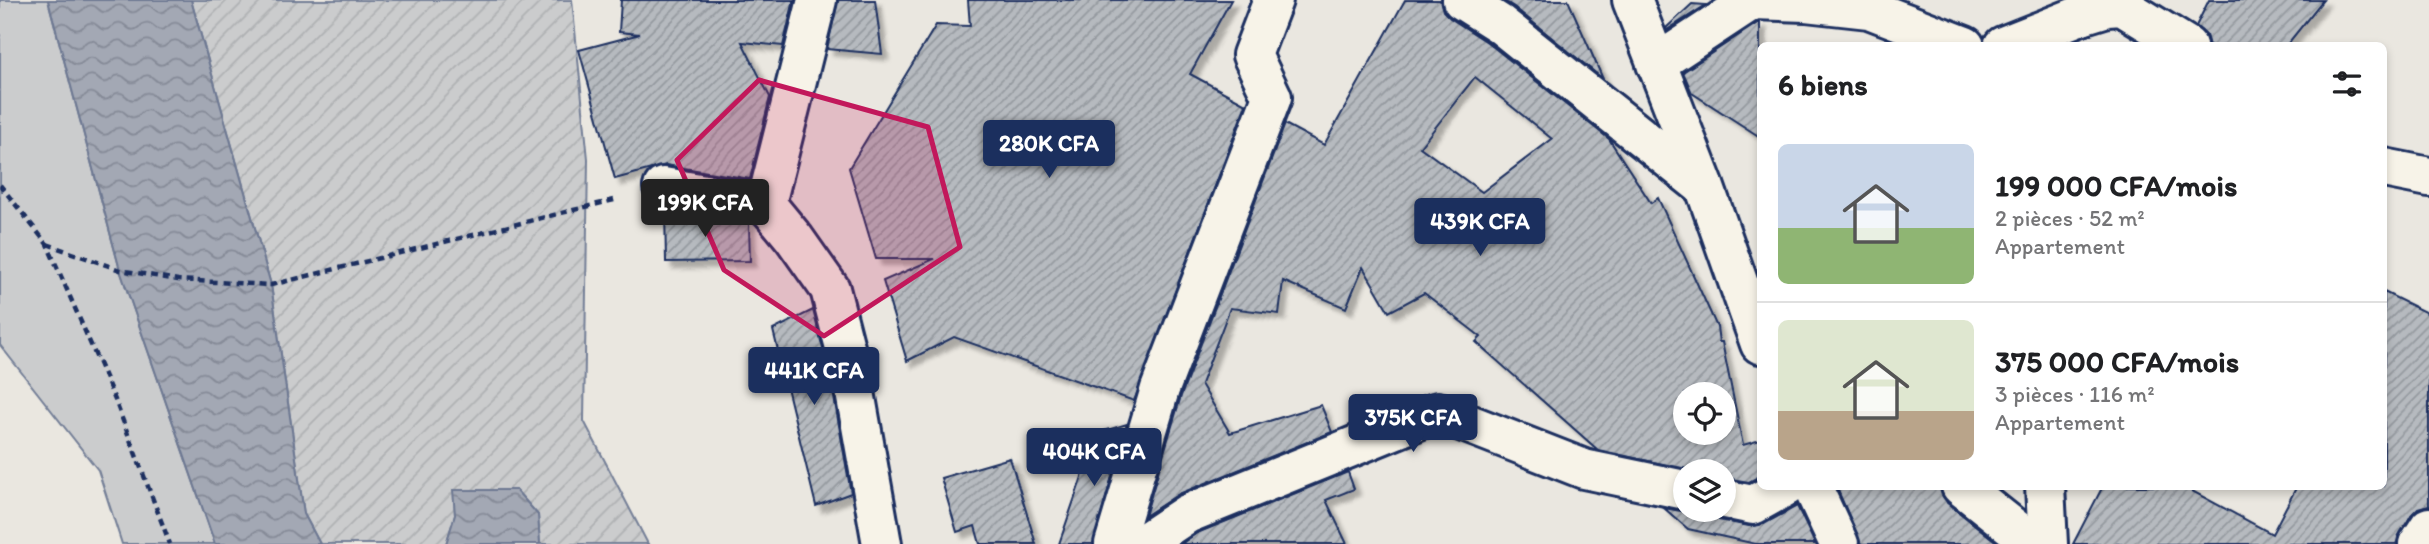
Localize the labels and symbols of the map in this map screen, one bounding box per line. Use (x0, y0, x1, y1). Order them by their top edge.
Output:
pin: 280K CFA (977, 120, 1121, 180)
pin: 199K CFA (633, 180, 777, 239)
pin: 439K CFA (1408, 198, 1552, 258)
pin: 441K CFA (742, 348, 886, 407)
pin: 375K CFA (1341, 394, 1485, 454)
pin: 404K CFA (1022, 428, 1166, 488)

